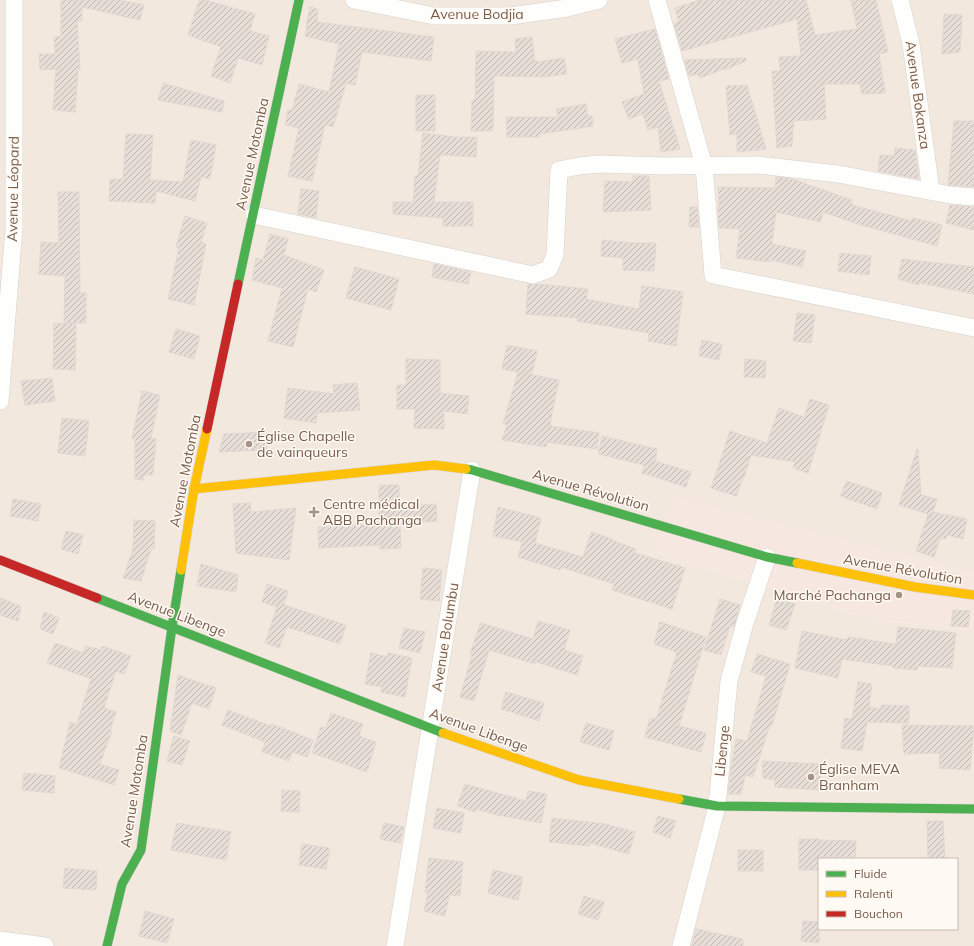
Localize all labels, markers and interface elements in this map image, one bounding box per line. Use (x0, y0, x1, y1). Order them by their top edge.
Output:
street label: Avenue Bodjia (430, 5, 524, 23)
street label: Avenue Bokanza (901, 40, 935, 150)
street label: Avenue Motomba (231, 96, 273, 212)
street label: Avenue Léopard (3, 136, 23, 242)
street label: Avenue Motomba (165, 413, 205, 529)
place label: Église Chapelle de vainqueurs (257, 427, 355, 461)
marker: Église Chapelle de vainqueurs (244, 439, 254, 449)
street label: Avenue Révolution (531, 465, 651, 515)
place label: Centre médical ABB Pachanga (323, 495, 422, 529)
marker: Centre médical ABB Pachanga (308, 506, 320, 518)
street label: Avenue Révolution (842, 550, 964, 588)
street label: Avenue Bolumbu (427, 581, 463, 693)
place label: Marché Pachanga (773, 586, 891, 604)
street label: Avenue Libenge (125, 587, 229, 641)
marker: Marché Pachanga (894, 590, 904, 600)
street label: Avenue Libenge (427, 704, 531, 756)
street label: Libenge (710, 725, 734, 777)
street label: Avenue Motomba (116, 733, 152, 849)
place label: Église MEVA Branham (819, 760, 901, 794)
marker: Église MEVA Branham (806, 772, 816, 782)
legend (818, 858, 958, 930)
text: Fluide (854, 866, 887, 881)
text: Ralenti (854, 886, 893, 901)
text: Bouchon (854, 906, 903, 921)

